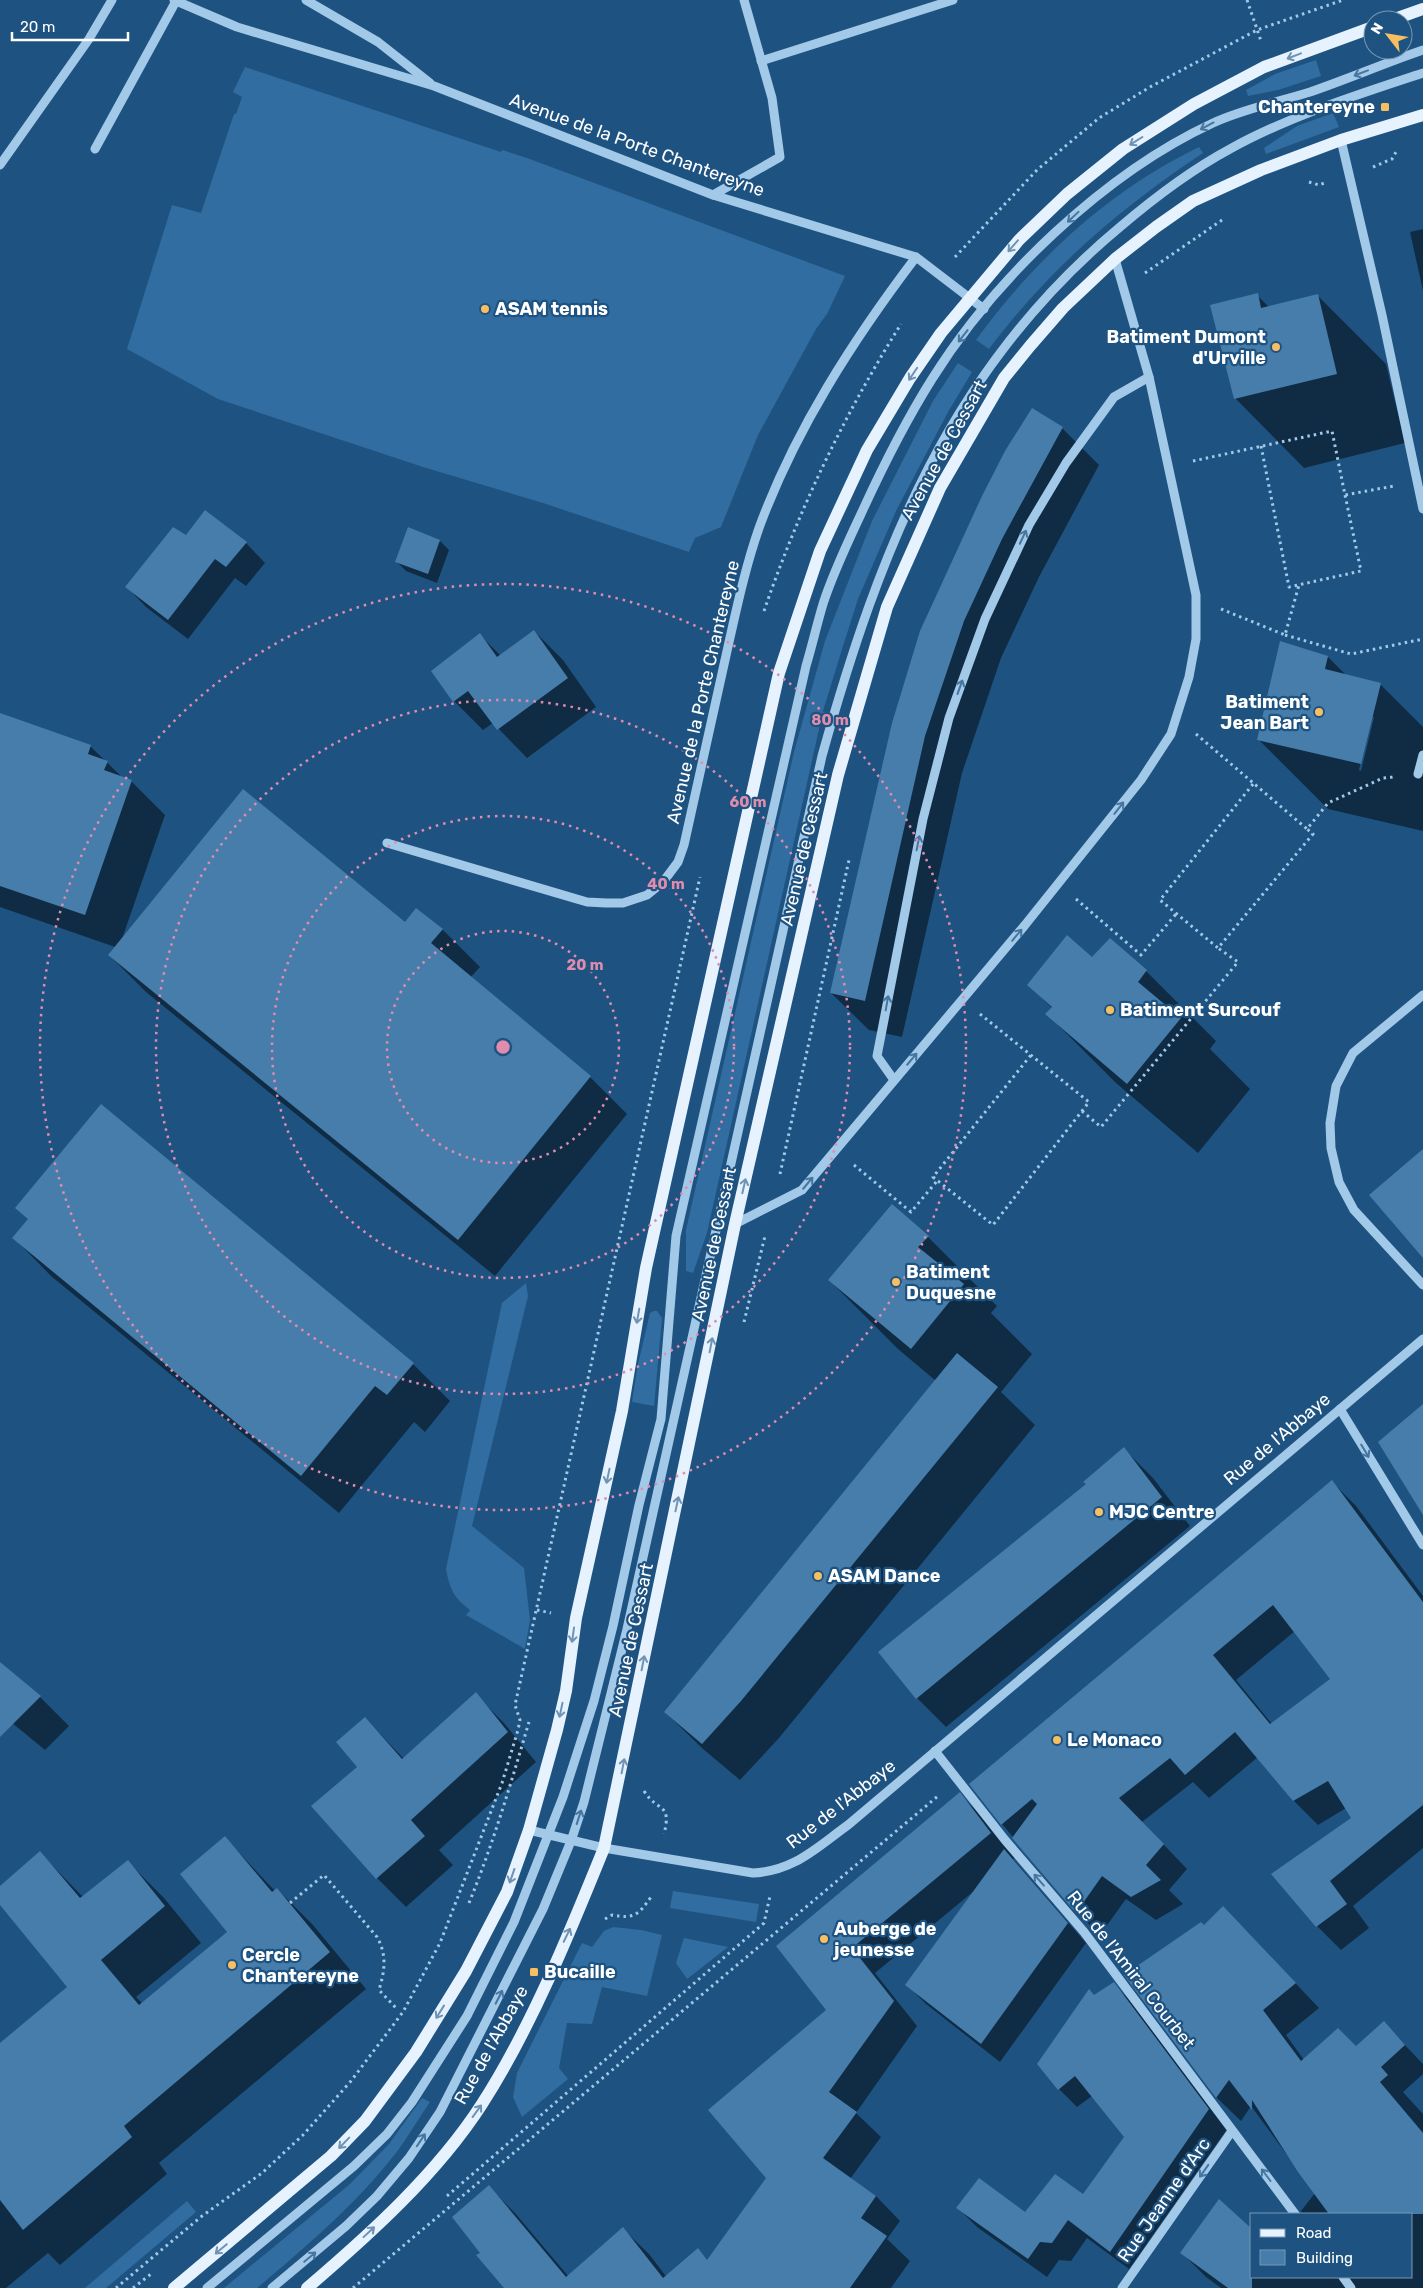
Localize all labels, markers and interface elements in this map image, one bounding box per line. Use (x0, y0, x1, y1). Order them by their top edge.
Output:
scale bar (12, 10, 129, 42)
north arrow (1363, 10, 1413, 60)
text: 20 m (20, 18, 55, 36)
text: N (1367, 20, 1387, 37)
one-way arrow (1287, 52, 1303, 61)
one-way arrow (1353, 69, 1369, 78)
street label: Avenue de la Porte Chantereyne (507, 89, 767, 201)
place label: Chantereyne (1258, 96, 1375, 118)
marker: Chantereyne (1379, 101, 1391, 113)
one-way arrow (1200, 121, 1215, 131)
one-way arrow (1130, 136, 1144, 146)
one-way arrow (1067, 211, 1080, 223)
one-way arrow (1007, 240, 1019, 253)
place label: ASAM tennis (495, 298, 608, 320)
marker: ASAM tennis (479, 303, 491, 315)
place label: Batiment Dumont d'Urville (1107, 326, 1266, 369)
one-way arrow (958, 329, 969, 342)
marker: Batiment Dumont d'Urville (1270, 341, 1282, 353)
one-way arrow (908, 366, 918, 380)
street label: Avenue de Cessart (896, 376, 992, 524)
one-way arrow (1019, 530, 1028, 545)
street label: Avenue de la Porte Chantereyne (662, 558, 744, 826)
one-way arrow (956, 679, 965, 695)
place label: Batiment Jean Bart (1220, 691, 1309, 734)
marker: Batiment Jean Bart (1313, 706, 1325, 718)
text: 80 m (811, 711, 849, 729)
street label: Avenue de Cessart (776, 770, 832, 928)
text: 60 m (730, 793, 766, 811)
one-way arrow (1113, 802, 1124, 815)
one-way arrow (914, 836, 924, 852)
text: 40 m (647, 875, 685, 893)
one-way arrow (1012, 928, 1023, 941)
text: 20 m (567, 956, 603, 974)
one-way arrow (883, 995, 893, 1011)
place label: Batiment Surcouf (1120, 999, 1280, 1021)
marker: Batiment Surcouf (1104, 1004, 1116, 1016)
centre of rings (494, 1038, 512, 1056)
one-way arrow (907, 1053, 918, 1066)
street label: Avenue de Cessart (687, 1165, 741, 1323)
one-way arrow (802, 1177, 813, 1190)
one-way arrow (740, 1178, 749, 1194)
place label: Batiment Duquesne (906, 1261, 997, 1304)
marker: Batiment Duquesne (890, 1276, 902, 1288)
one-way arrow (633, 1308, 643, 1324)
one-way arrow (707, 1337, 716, 1353)
street label: Rue de l'Abbaye (1219, 1388, 1335, 1490)
one-way arrow (1361, 1443, 1371, 1457)
one-way arrow (603, 1467, 612, 1483)
one-way arrow (673, 1496, 683, 1512)
place label: MJC Centre (1109, 1501, 1215, 1523)
marker: MJC Centre (1093, 1506, 1105, 1518)
street label: Avenue de Cessart (604, 1561, 658, 1719)
place label: ASAM Dance (828, 1565, 941, 1587)
marker: ASAM Dance (812, 1570, 824, 1582)
one-way arrow (568, 1626, 578, 1642)
one-way arrow (639, 1655, 649, 1671)
one-way arrow (556, 1702, 566, 1718)
place label: Le Monaco (1067, 1729, 1162, 1751)
marker: Le Monaco (1051, 1734, 1063, 1746)
street label: Rue de l'Abbaye (782, 1755, 900, 1853)
one-way arrow (618, 1758, 628, 1774)
one-way arrow (575, 1809, 584, 1825)
one-way arrow (507, 1868, 516, 1883)
one-way arrow (1034, 1873, 1045, 1886)
street label: Rue de l'Amiral Courbet (1062, 1886, 1200, 2054)
place label: Auberge de jeunesse (833, 1918, 937, 1961)
one-way arrow (563, 1928, 572, 1943)
marker: Auberge de jeunesse (818, 1933, 830, 1945)
place label: Cercle Chantereyne (242, 1944, 359, 1987)
marker: Cercle Chantereyne (226, 1959, 238, 1971)
place label: Bucaille (544, 1961, 616, 1983)
marker: Bucaille (528, 1966, 540, 1978)
street label: Rue de l'Abbaye (449, 1982, 533, 2108)
one-way arrow (494, 1990, 504, 2005)
one-way arrow (435, 2005, 445, 2019)
one-way arrow (472, 2104, 482, 2118)
one-way arrow (417, 2133, 427, 2147)
street label: Rue Jeanne d'Arc (1113, 2133, 1215, 2266)
one-way arrow (338, 2136, 350, 2149)
one-way arrow (1199, 2164, 1209, 2178)
one-way arrow (1260, 2169, 1271, 2182)
legend (1250, 2213, 1413, 2278)
text: Road (1296, 2224, 1332, 2242)
one-way arrow (363, 2226, 376, 2238)
one-way arrow (215, 2243, 228, 2255)
text: Building (1296, 2249, 1353, 2267)
one-way arrow (303, 2251, 316, 2262)

